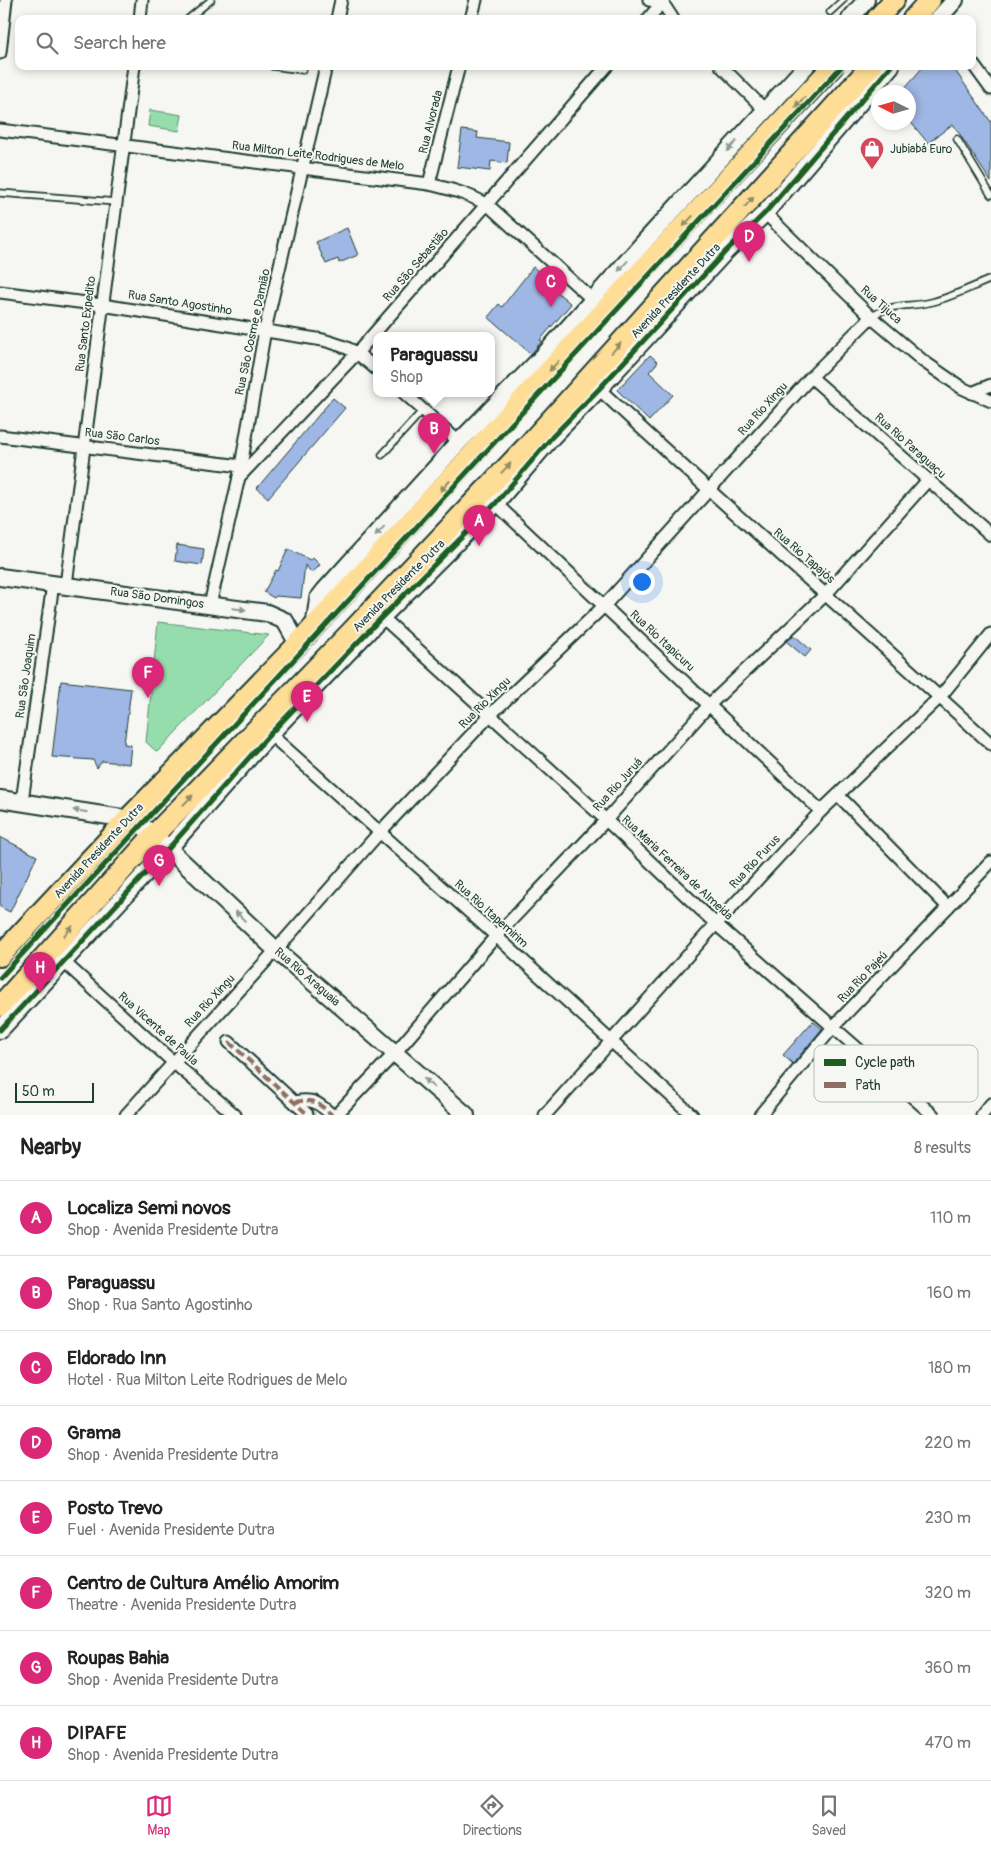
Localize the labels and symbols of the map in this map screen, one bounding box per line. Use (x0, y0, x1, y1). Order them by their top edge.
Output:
north arrow (871, 85, 916, 130)
street label: Rua Alvorada (416, 88, 446, 155)
one-way arrow (794, 96, 805, 108)
shop icon: Jubiabá Euro (859, 136, 885, 170)
street label: Rua Milton Leite Rodrigues de Melo (231, 138, 406, 174)
one-way arrow (726, 139, 738, 151)
place label: Jubiabá Euro (890, 142, 953, 157)
one-way arrow (743, 196, 755, 208)
one-way arrow (682, 214, 694, 226)
pin: D (733, 221, 765, 262)
street label: Rua São Sebastião (380, 225, 452, 305)
street label: Avenida Presidente Dutra (628, 240, 724, 342)
one-way arrow (617, 260, 628, 273)
pin: C (535, 266, 567, 307)
street label: Rua São Cosme e Damião (232, 267, 274, 397)
street label: Rua Santo Expedito (73, 275, 99, 373)
street label: Rua Tijuca (857, 283, 905, 328)
street label: Rua Santo Agostinho (127, 287, 234, 319)
one-way arrow (610, 343, 622, 355)
one-way arrow (548, 359, 560, 371)
street label: Rua Rio Xingu (735, 379, 791, 439)
street label: Rua Rio Paraguaçu (871, 410, 949, 482)
pin: B (418, 413, 450, 454)
street label: Rua São Carlos (84, 425, 161, 449)
one-way arrow (500, 462, 512, 474)
one-way arrow (439, 479, 451, 491)
pin: A (463, 505, 495, 546)
one-way arrow (374, 524, 386, 536)
street label: Rua Rio Tapajós (770, 525, 838, 587)
street label: Avenida Presidente Dutra (350, 536, 449, 635)
your location (629, 569, 655, 595)
street label: Rua São Domingos (109, 584, 205, 612)
one-way arrow (232, 605, 248, 613)
street label: Rua Rio Itapicuru (626, 607, 698, 675)
street label: Rua São Joaquim (13, 632, 39, 719)
pin: F (132, 657, 164, 698)
street label: Rua Rio Xingu (456, 674, 514, 732)
pin: E (291, 681, 323, 722)
street label: Rua Rio Juruá (590, 755, 646, 815)
one-way arrow (182, 794, 194, 806)
street label: Avenida Presidente Dutra (51, 800, 147, 902)
one-way arrow (71, 807, 87, 815)
street label: Rua Maria Ferreira de Almeida (618, 812, 736, 924)
street label: Rua Rio Purus (726, 832, 784, 892)
pin: G (143, 845, 175, 886)
street label: Rua Rio Itapemirim (451, 877, 531, 951)
one-way arrow (235, 911, 247, 923)
one-way arrow (62, 925, 73, 938)
street label: Rua Rio Araguaia (271, 944, 343, 1010)
street label: Rua Rio Pajeú (835, 948, 891, 1006)
pin: H (24, 952, 56, 993)
street label: Rua Rio Xingu (182, 971, 238, 1031)
street label: Rua Vicente de Paula (115, 989, 202, 1069)
legend (814, 1045, 978, 1102)
text: Cycle path (855, 1054, 915, 1071)
one-way arrow (423, 1077, 435, 1089)
text: Path (855, 1077, 880, 1094)
scale bar (15, 1080, 94, 1103)

